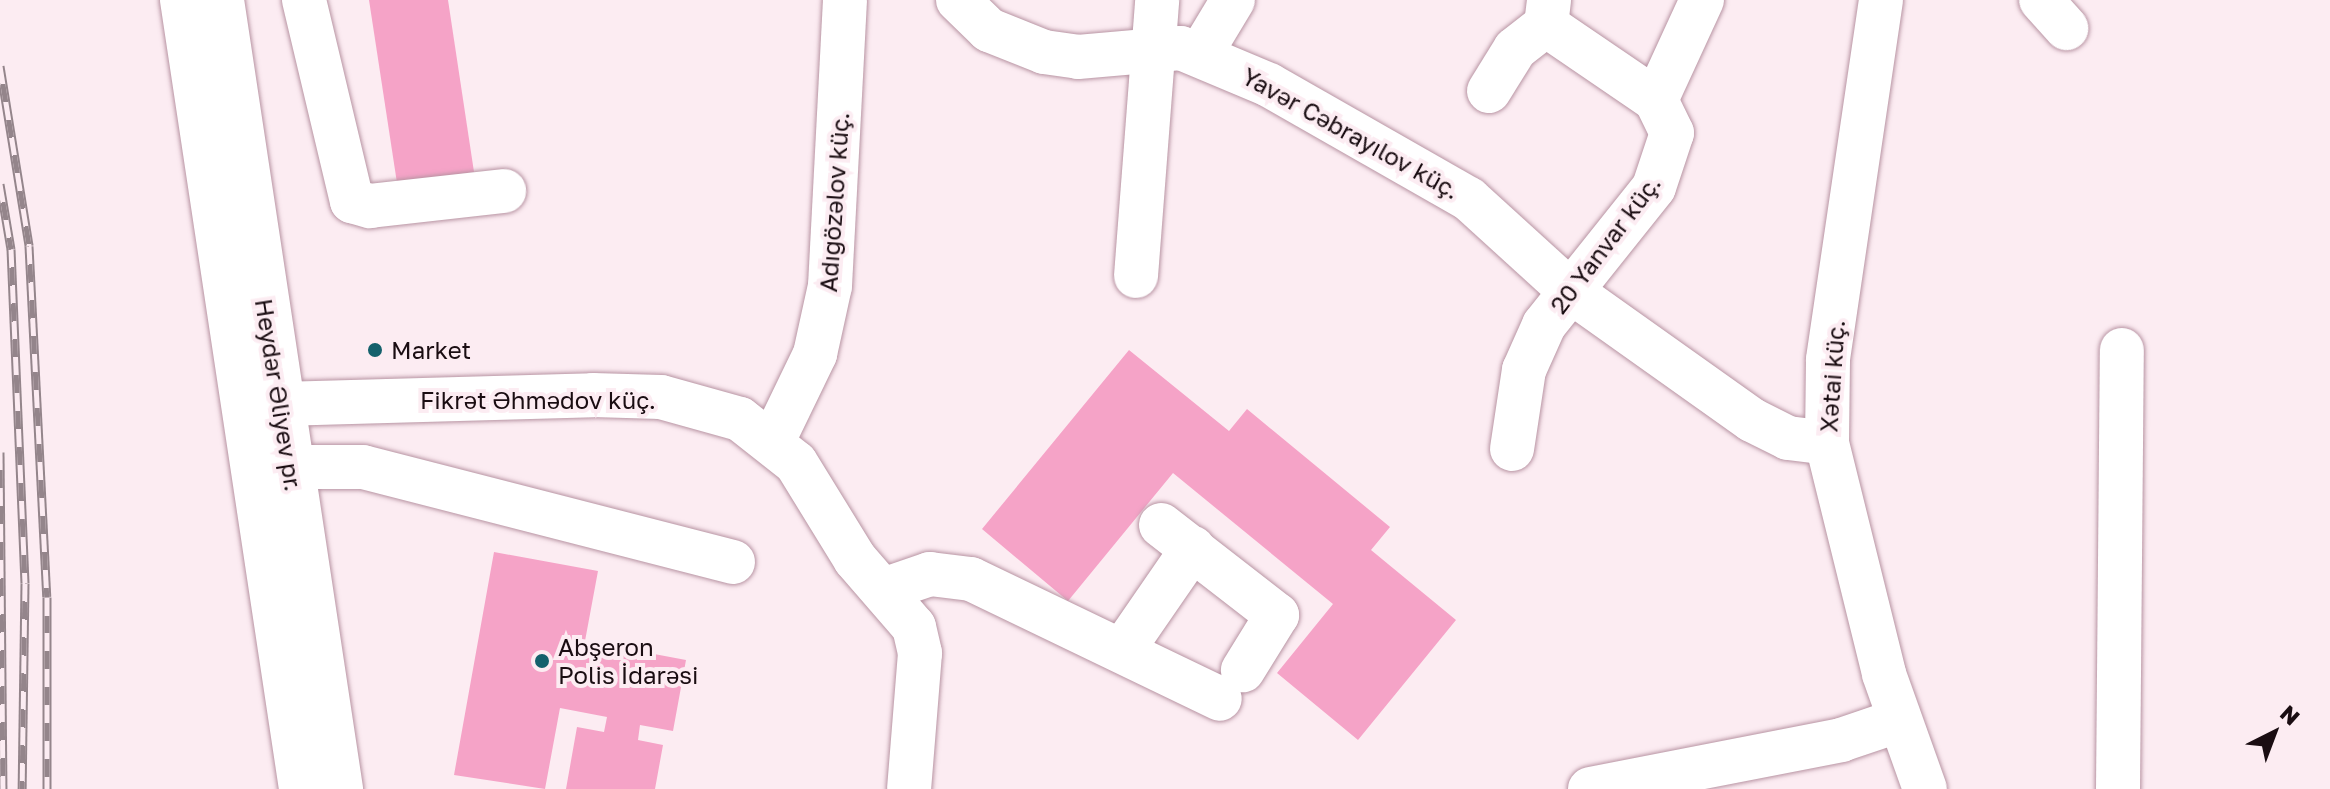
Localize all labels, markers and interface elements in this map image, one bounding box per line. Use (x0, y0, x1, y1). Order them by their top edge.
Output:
street label: Yavər Cəbrayılov küç. (1237, 61, 1465, 205)
street label: Adıgözəlov küç. (813, 111, 855, 293)
street label: 20 Yanvar küç. (1544, 169, 1666, 319)
street label: Heydər Əliyev pr. (250, 297, 308, 493)
street label: Xətai küç. (1814, 319, 1850, 433)
place label: Market (391, 336, 471, 364)
marker: Market (366, 341, 384, 359)
street label: Fikrət Əhmədov küç. (420, 386, 656, 414)
place label: Abşeron Polis İdarəsi (558, 633, 698, 689)
marker: Abşeron Polis İdarəsi (533, 652, 551, 670)
north arrow (2234, 693, 2314, 773)
text: N (2275, 699, 2306, 730)

